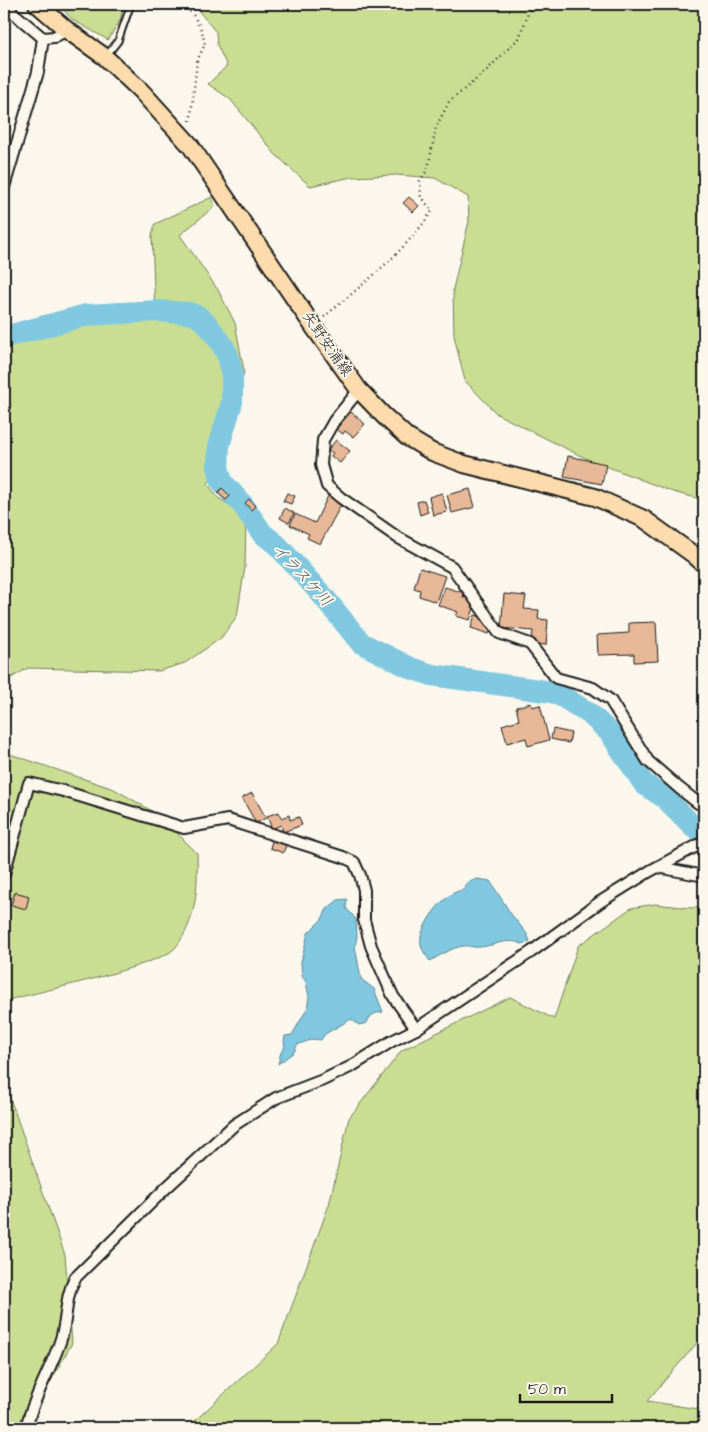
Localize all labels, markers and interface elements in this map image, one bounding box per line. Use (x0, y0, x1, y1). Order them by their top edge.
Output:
street label: 矢野安浦線 (297, 307, 357, 381)
water label: イラスケ川 (267, 538, 337, 612)
scale bar (520, 1372, 613, 1404)
text: 50 m (528, 1379, 566, 1400)

